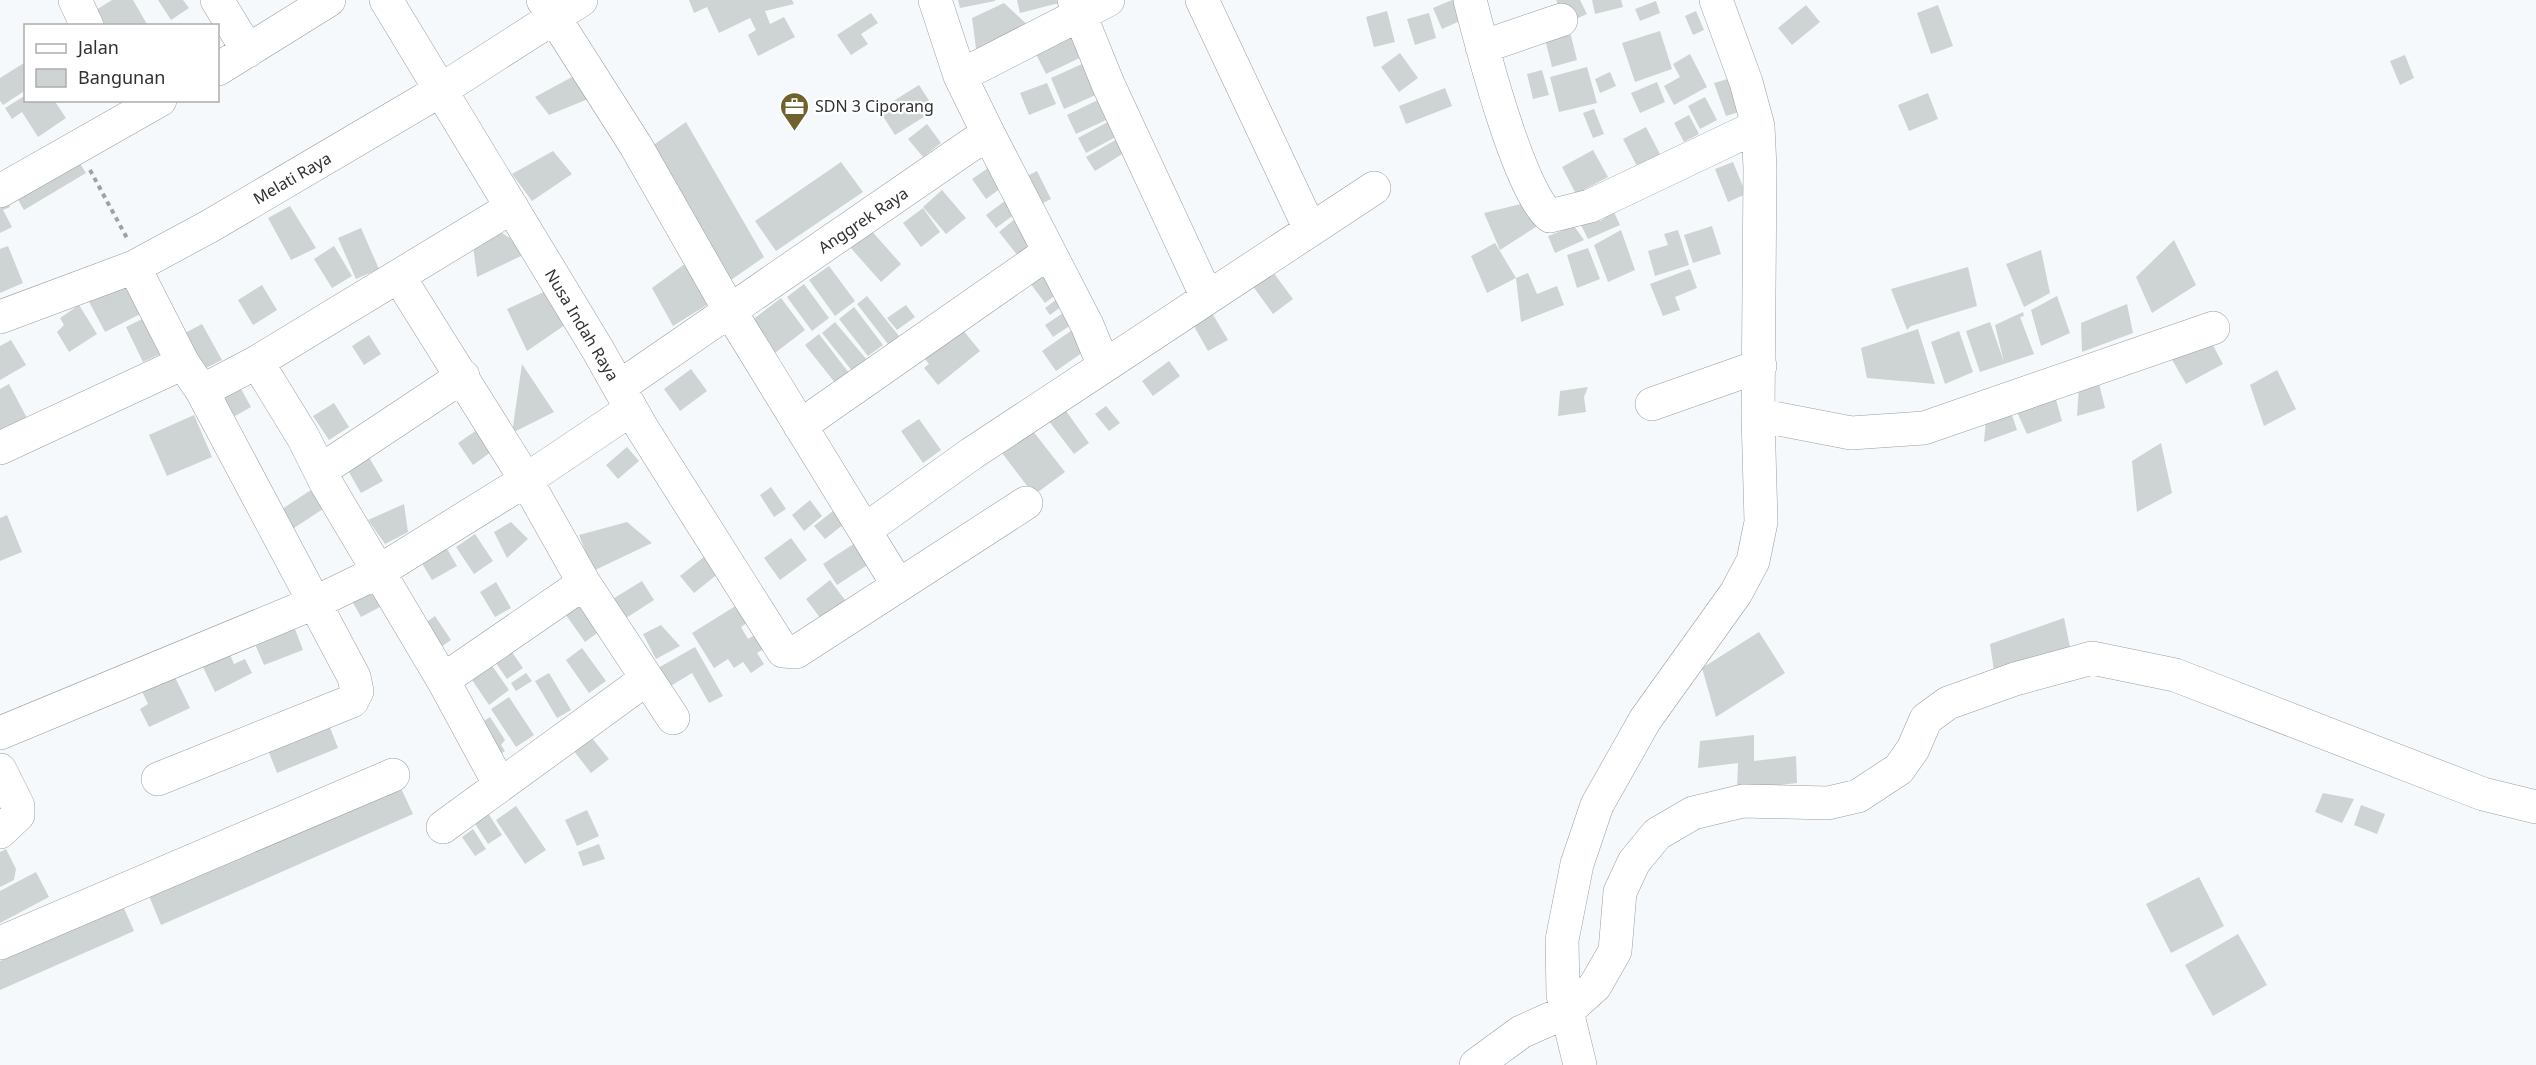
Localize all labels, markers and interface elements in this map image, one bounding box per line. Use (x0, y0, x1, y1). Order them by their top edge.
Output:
legend (24, 24, 219, 102)
text: Jalan (76, 35, 119, 59)
text: Bangunan (78, 65, 165, 89)
office icon: SDN 3 Ciporang (778, 90, 810, 132)
place label: SDN 3 Ciporang (815, 95, 934, 117)
street label: Melati Raya (249, 147, 335, 209)
street label: Anggrek Raya (814, 182, 912, 258)
street label: Nusa Indah Raya (540, 265, 624, 385)

